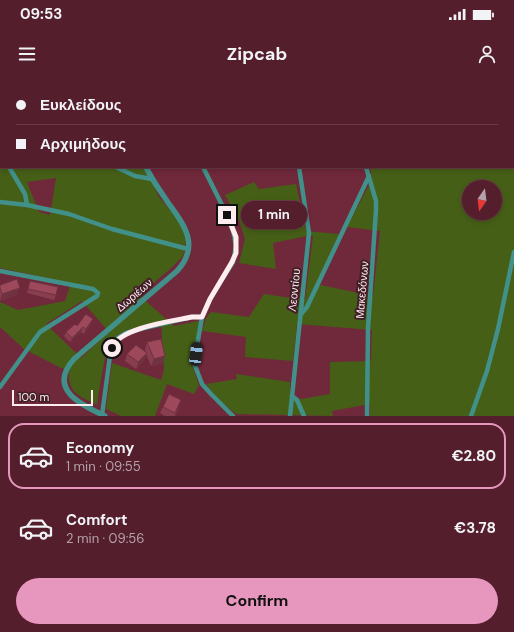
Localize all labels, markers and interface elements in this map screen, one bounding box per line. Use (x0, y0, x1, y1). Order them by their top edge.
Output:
text: 09:53 (20, 4, 62, 24)
text: Zipcab (227, 42, 287, 66)
icon: menu (16, 43, 38, 65)
icon: person (476, 43, 498, 65)
text: Ευκλείδους (40, 95, 122, 115)
text: Αρχιμήδους (40, 134, 126, 154)
north arrow (462, 180, 502, 220)
map controls (462, 180, 502, 220)
callout: 1 min (241, 201, 307, 229)
route end (218, 206, 236, 224)
text: 1 min (258, 206, 290, 223)
street label: Μακεδόνων (353, 260, 372, 319)
street label: Λεοντίου (285, 268, 303, 312)
street label: Δωριέων (113, 275, 155, 315)
route start (103, 339, 121, 357)
car (189, 341, 203, 367)
scale bar (12, 388, 93, 407)
text: 100 m (18, 390, 49, 404)
icon: car (18, 438, 54, 474)
text: Economy (66, 438, 134, 458)
text: €2.80 (452, 446, 496, 466)
text: 1 min · 09:55 (66, 458, 141, 475)
icon: car (18, 510, 54, 546)
text: Comfort (66, 510, 127, 530)
text: €3.78 (454, 518, 496, 538)
text: 2 min · 09:56 (66, 530, 144, 547)
button: Confirm (16, 578, 498, 624)

